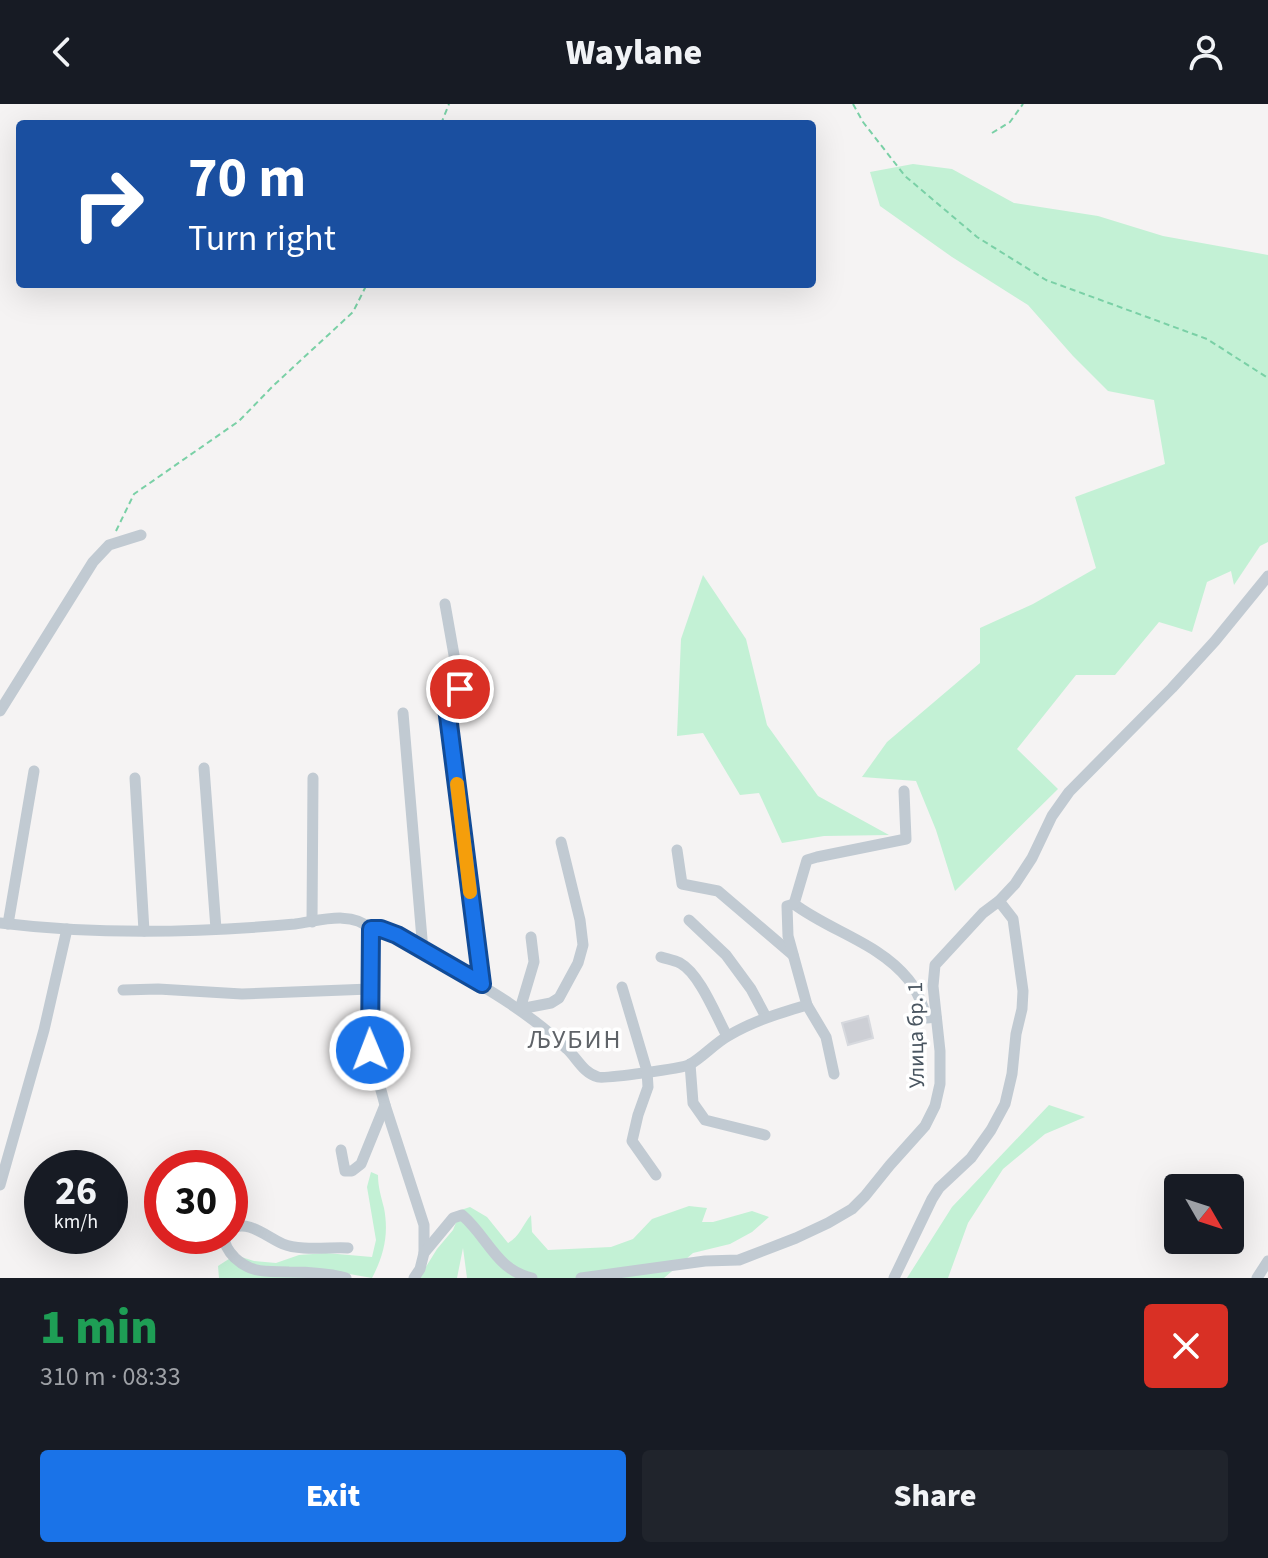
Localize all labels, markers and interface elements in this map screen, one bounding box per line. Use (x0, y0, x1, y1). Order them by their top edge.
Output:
text: Waylane (566, 27, 702, 78)
icon: back (40, 30, 84, 74)
icon: person (1184, 30, 1228, 74)
text: 70 m (188, 139, 306, 218)
icon: right (56, 152, 160, 256)
text: Turn right (188, 213, 336, 264)
pin (426, 655, 494, 723)
icon: arrive (438, 667, 482, 711)
street label: Улица бр. 1 (899, 982, 933, 1088)
position arrow (328, 1008, 412, 1092)
district label: ЉУБИН (527, 1021, 623, 1058)
speed limit sign: 30 (144, 1150, 248, 1254)
text: 26 (55, 1163, 97, 1220)
north arrow (1164, 1174, 1244, 1254)
map controls (1164, 1174, 1244, 1254)
text: km/h (54, 1208, 98, 1236)
text: 1 min (40, 1294, 158, 1362)
button: close (1144, 1304, 1228, 1388)
text: 310 m · 08:33 (40, 1358, 181, 1395)
button: Exit (40, 1450, 626, 1542)
button: Share (642, 1450, 1228, 1542)

